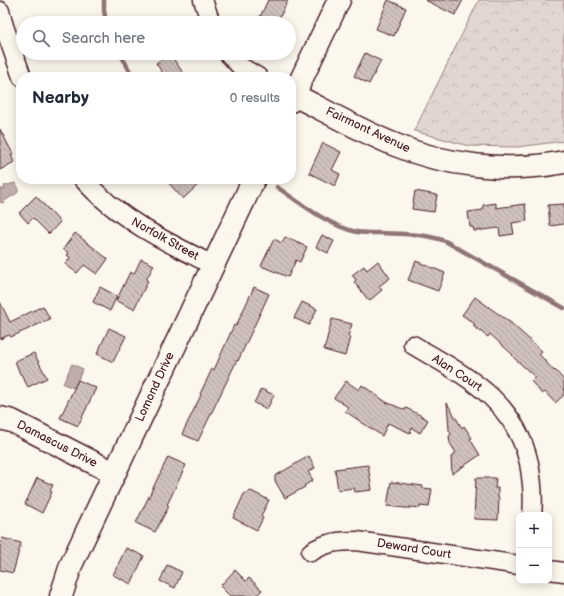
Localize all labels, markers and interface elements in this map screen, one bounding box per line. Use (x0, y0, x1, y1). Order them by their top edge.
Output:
search box (16, 16, 296, 60)
icon: search (30, 27, 52, 49)
text: Search here (62, 29, 145, 48)
text: Nearby (32, 88, 89, 108)
text: 0 results (230, 90, 280, 106)
street label: Fairmont Avenue (323, 104, 413, 156)
street label: Norfolk Street (129, 214, 202, 264)
street label: Lomond Drive (132, 350, 178, 424)
street label: Alan Court (429, 351, 485, 395)
street label: Damascus Drive (14, 417, 100, 471)
map controls (516, 512, 552, 584)
button: + (516, 512, 552, 548)
street label: Deward Court (376, 536, 452, 562)
button: − (516, 548, 552, 584)

